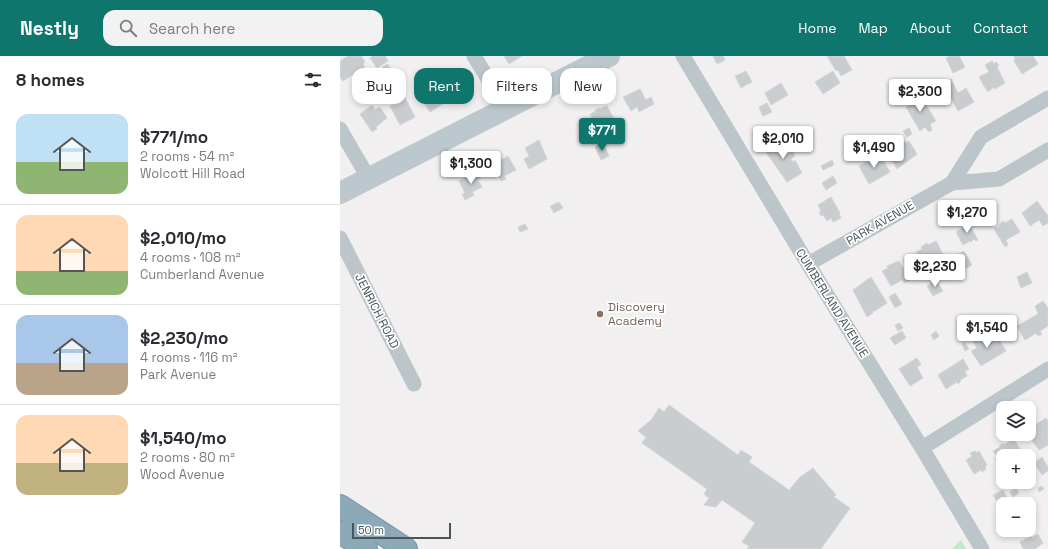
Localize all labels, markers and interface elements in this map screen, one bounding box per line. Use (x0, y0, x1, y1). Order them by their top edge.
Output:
search box (103, 10, 383, 46)
text: Nestly (20, 16, 79, 41)
icon: search (117, 17, 139, 39)
text: Search here (149, 19, 235, 38)
text: Home (798, 19, 836, 37)
text: Map (858, 19, 888, 37)
text: About (910, 19, 951, 37)
text: Contact (973, 19, 1028, 37)
chip: Buy (352, 68, 406, 104)
chip: Rent (414, 68, 474, 104)
chip: Filters (482, 68, 552, 104)
chip: New (560, 68, 616, 104)
text: 8 homes (16, 69, 85, 91)
icon: filters (302, 69, 324, 91)
pin: $2,300 (887, 79, 953, 113)
text: $2,300 (898, 83, 942, 100)
pin: $771 (578, 118, 626, 152)
text: $771 (588, 122, 616, 139)
text: $771/mo (140, 126, 208, 148)
pin: $2,010 (750, 126, 816, 160)
icon: home (48, 130, 96, 178)
text: $2,010 (762, 130, 804, 147)
pin: $1,490 (841, 135, 907, 169)
text: $1,490 (853, 139, 895, 156)
text: 2 rooms · 54 m² (140, 148, 234, 165)
pin: $1,300 (438, 151, 504, 185)
text: $1,300 (450, 155, 492, 172)
text: Wolcott Hill Road (140, 165, 245, 182)
street label: PARK AVENUE (843, 197, 917, 249)
pin: $1,270 (934, 200, 1000, 234)
text: $1,270 (947, 204, 987, 221)
text: $2,010/mo (140, 227, 226, 249)
icon: home (48, 231, 96, 279)
street label: CUMBERLAND AVENUE (792, 246, 872, 360)
text: 4 rooms · 108 m² (140, 249, 241, 266)
pin: $2,230 (902, 254, 968, 288)
text: $2,230 (913, 258, 957, 275)
text: Cumberland Avenue (140, 266, 265, 283)
street label: JENRICH ROAD (351, 271, 403, 351)
place label: Discovery Academy (608, 299, 665, 329)
marker: Discovery Academy (595, 309, 605, 319)
pin: $1,540 (954, 315, 1020, 349)
text: $1,540 (966, 319, 1008, 336)
text: $2,230/mo (140, 327, 228, 349)
icon: home (48, 331, 96, 379)
text: 4 rooms · 116 m² (140, 349, 237, 366)
text: Park Avenue (140, 366, 216, 383)
map controls (996, 401, 1036, 537)
button: layers (996, 401, 1036, 441)
text: $1,540/mo (140, 427, 227, 449)
icon: home (48, 431, 96, 479)
text: 2 rooms · 80 m² (140, 449, 235, 466)
button: + (996, 449, 1036, 489)
text: Wood Avenue (140, 466, 225, 483)
button: − (996, 497, 1036, 537)
scale bar (352, 521, 451, 540)
text: 50 m (358, 523, 384, 537)

